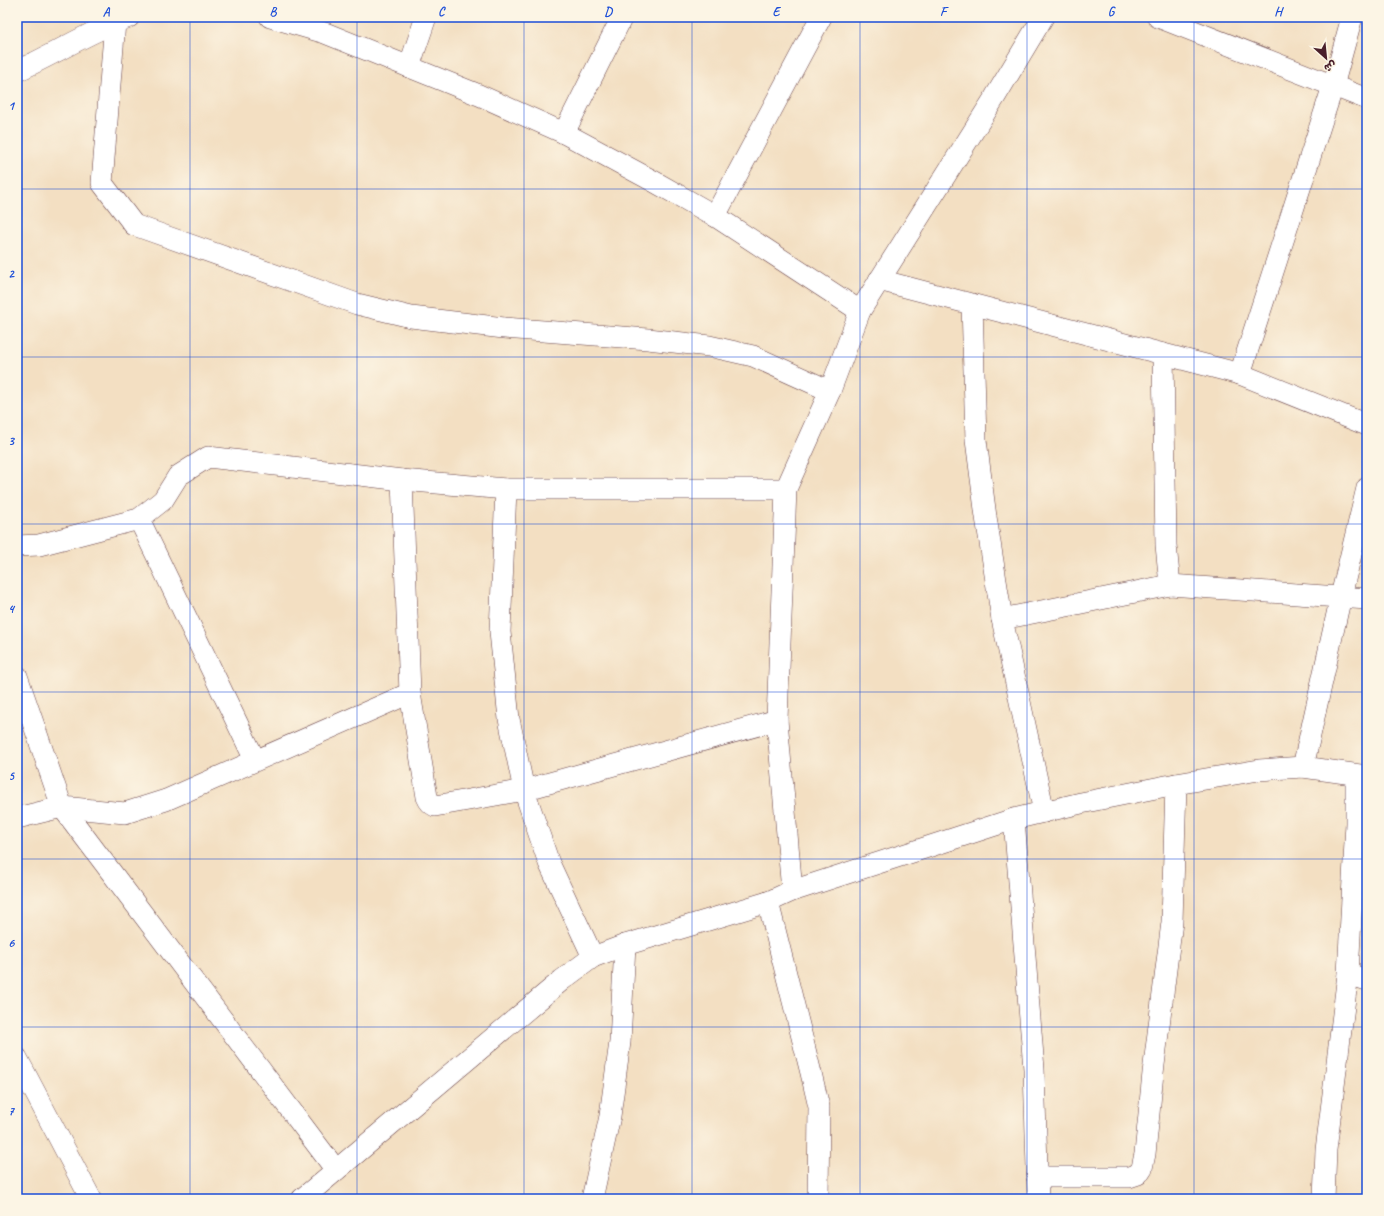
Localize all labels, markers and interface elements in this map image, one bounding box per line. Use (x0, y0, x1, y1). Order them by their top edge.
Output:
text: A (103, 4, 111, 20)
text: B (270, 4, 278, 20)
text: C (438, 4, 446, 20)
text: D (604, 4, 613, 20)
text: E (773, 4, 782, 20)
text: F (940, 4, 949, 20)
text: G (1108, 4, 1116, 20)
text: H (1274, 4, 1284, 20)
north arrow (1306, 38, 1346, 78)
text: ش (1322, 58, 1339, 76)
text: 1 (8, 98, 16, 114)
text: 2 (8, 266, 15, 282)
text: 3 (8, 433, 15, 449)
text: 4 (8, 601, 16, 617)
text: 5 (8, 768, 15, 784)
text: 6 (8, 935, 15, 951)
text: 7 (8, 1103, 15, 1119)

